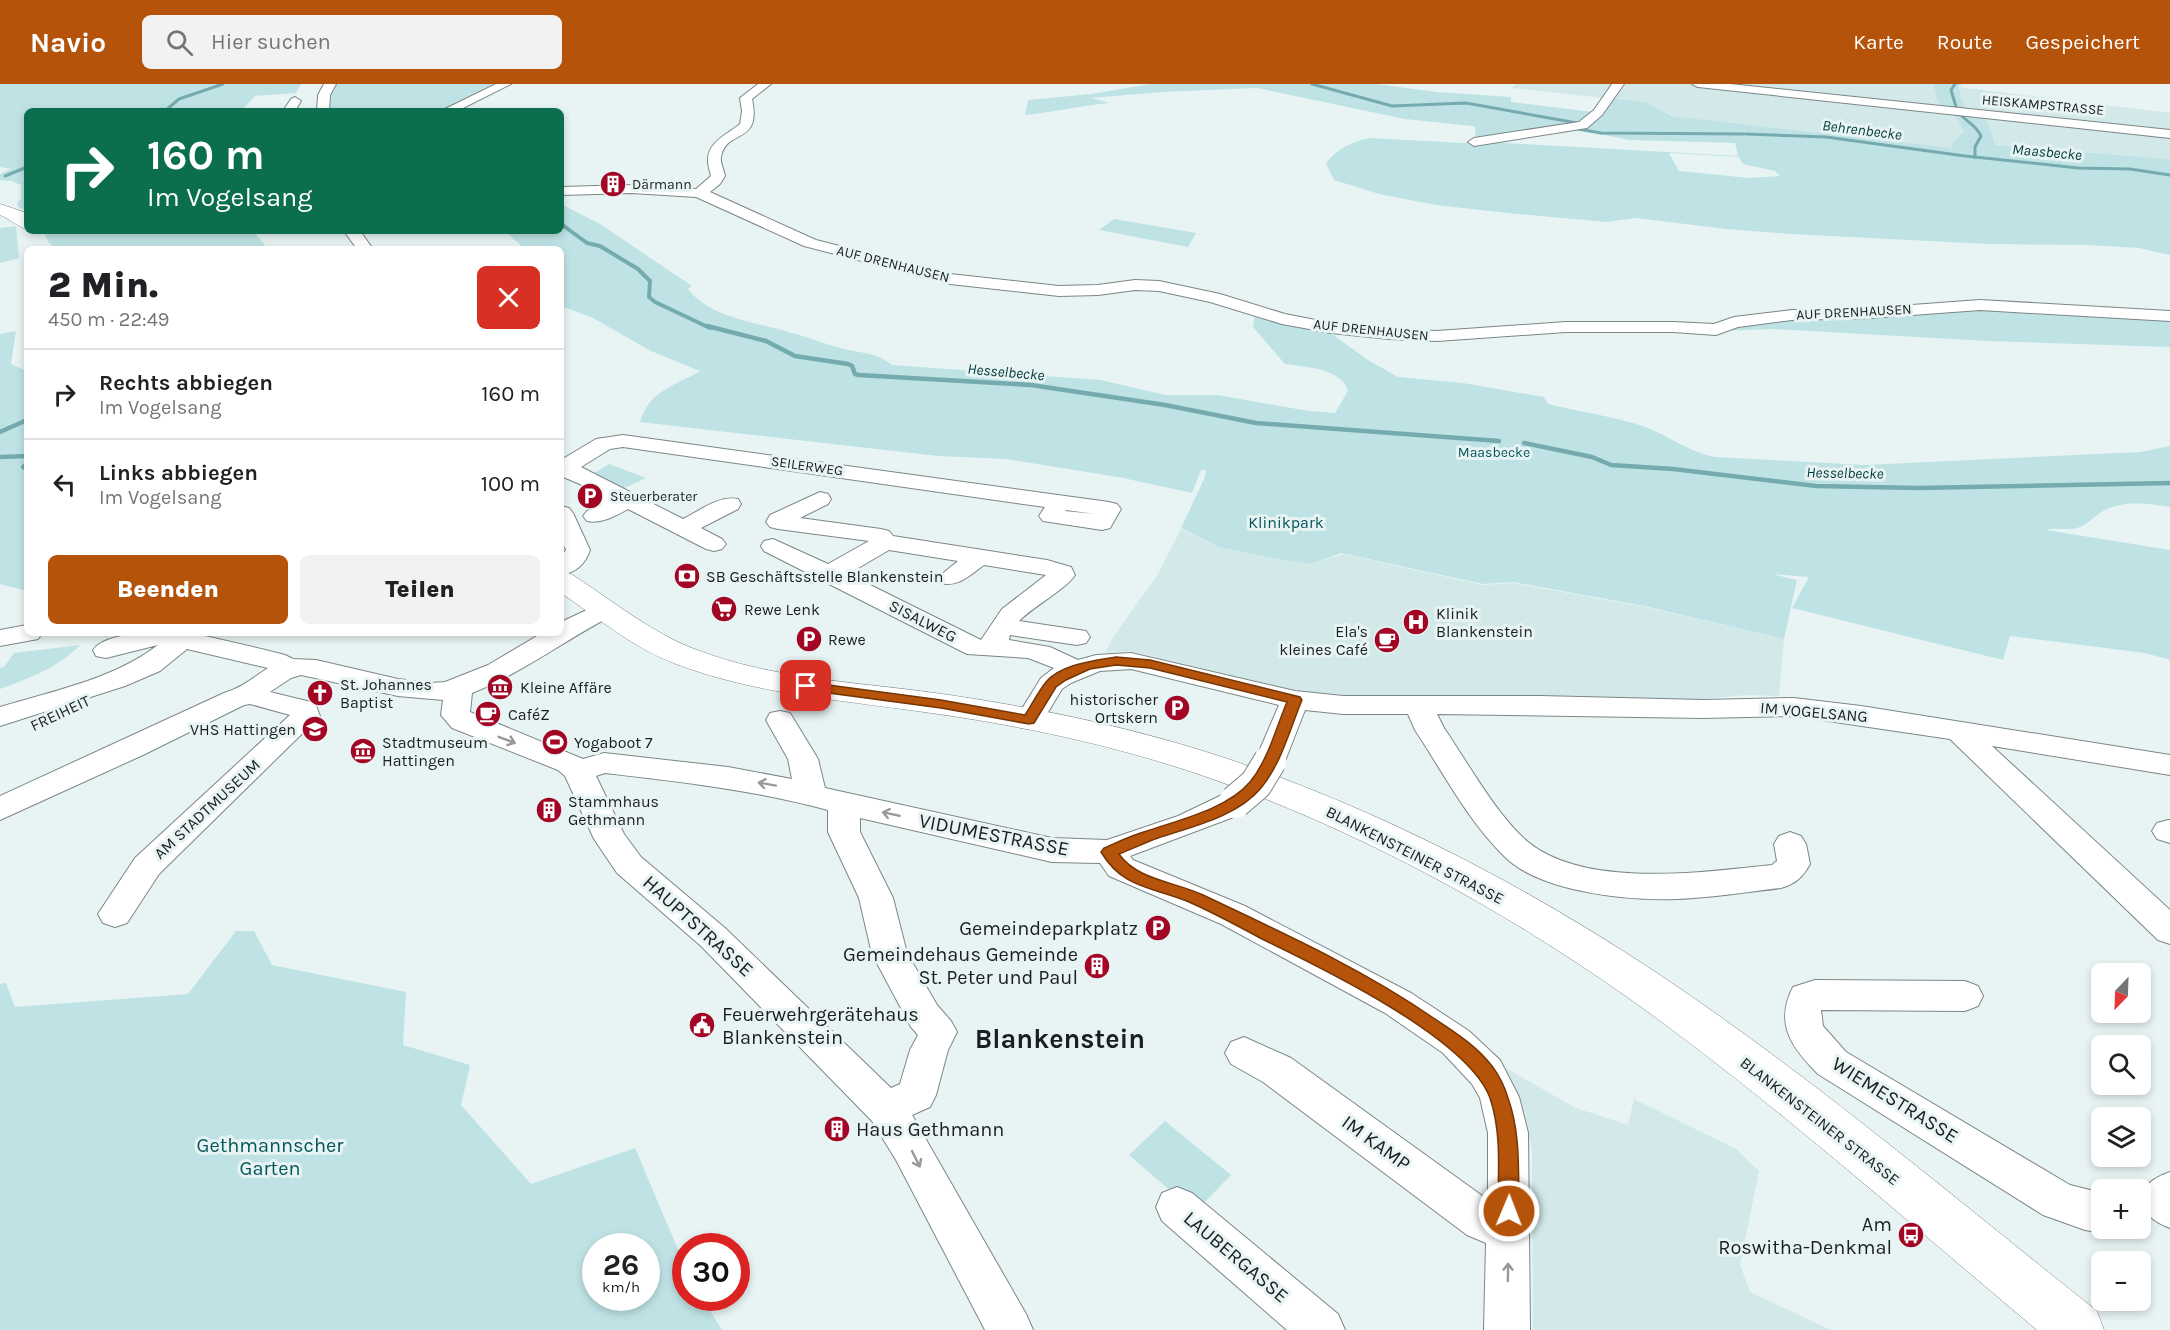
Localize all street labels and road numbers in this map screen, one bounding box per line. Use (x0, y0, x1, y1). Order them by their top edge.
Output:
street label: HEISKAMPSTRASSE (1981, 91, 2105, 119)
street label: AUF DRENHAUSEN (835, 242, 951, 286)
street label: AUF DRENHAUSEN (1796, 300, 1912, 324)
street label: AUF DRENHAUSEN (1313, 316, 1429, 344)
street label: SEILERWEG (770, 453, 844, 479)
street label: SISALWEG (886, 596, 960, 646)
street label: FREIHEIT (27, 691, 93, 735)
street label: IM VOGELSANG (1759, 698, 1869, 726)
street label: AM STADTMUSEUM (150, 755, 264, 863)
street label: BLANKENSTEINER STRASSE (1323, 802, 1507, 908)
street label: VIDUMESTRASSE (917, 809, 1071, 861)
street label: HAUPTSTRASSE (638, 871, 758, 981)
street label: WIEMESTRASSE (1828, 1052, 1962, 1148)
street label: BLANKENSTEINER STRASSE (1737, 1053, 1903, 1189)
street label: IM KAMP (1337, 1110, 1415, 1176)
street label: LAUBERGASSE (1179, 1207, 1293, 1307)

